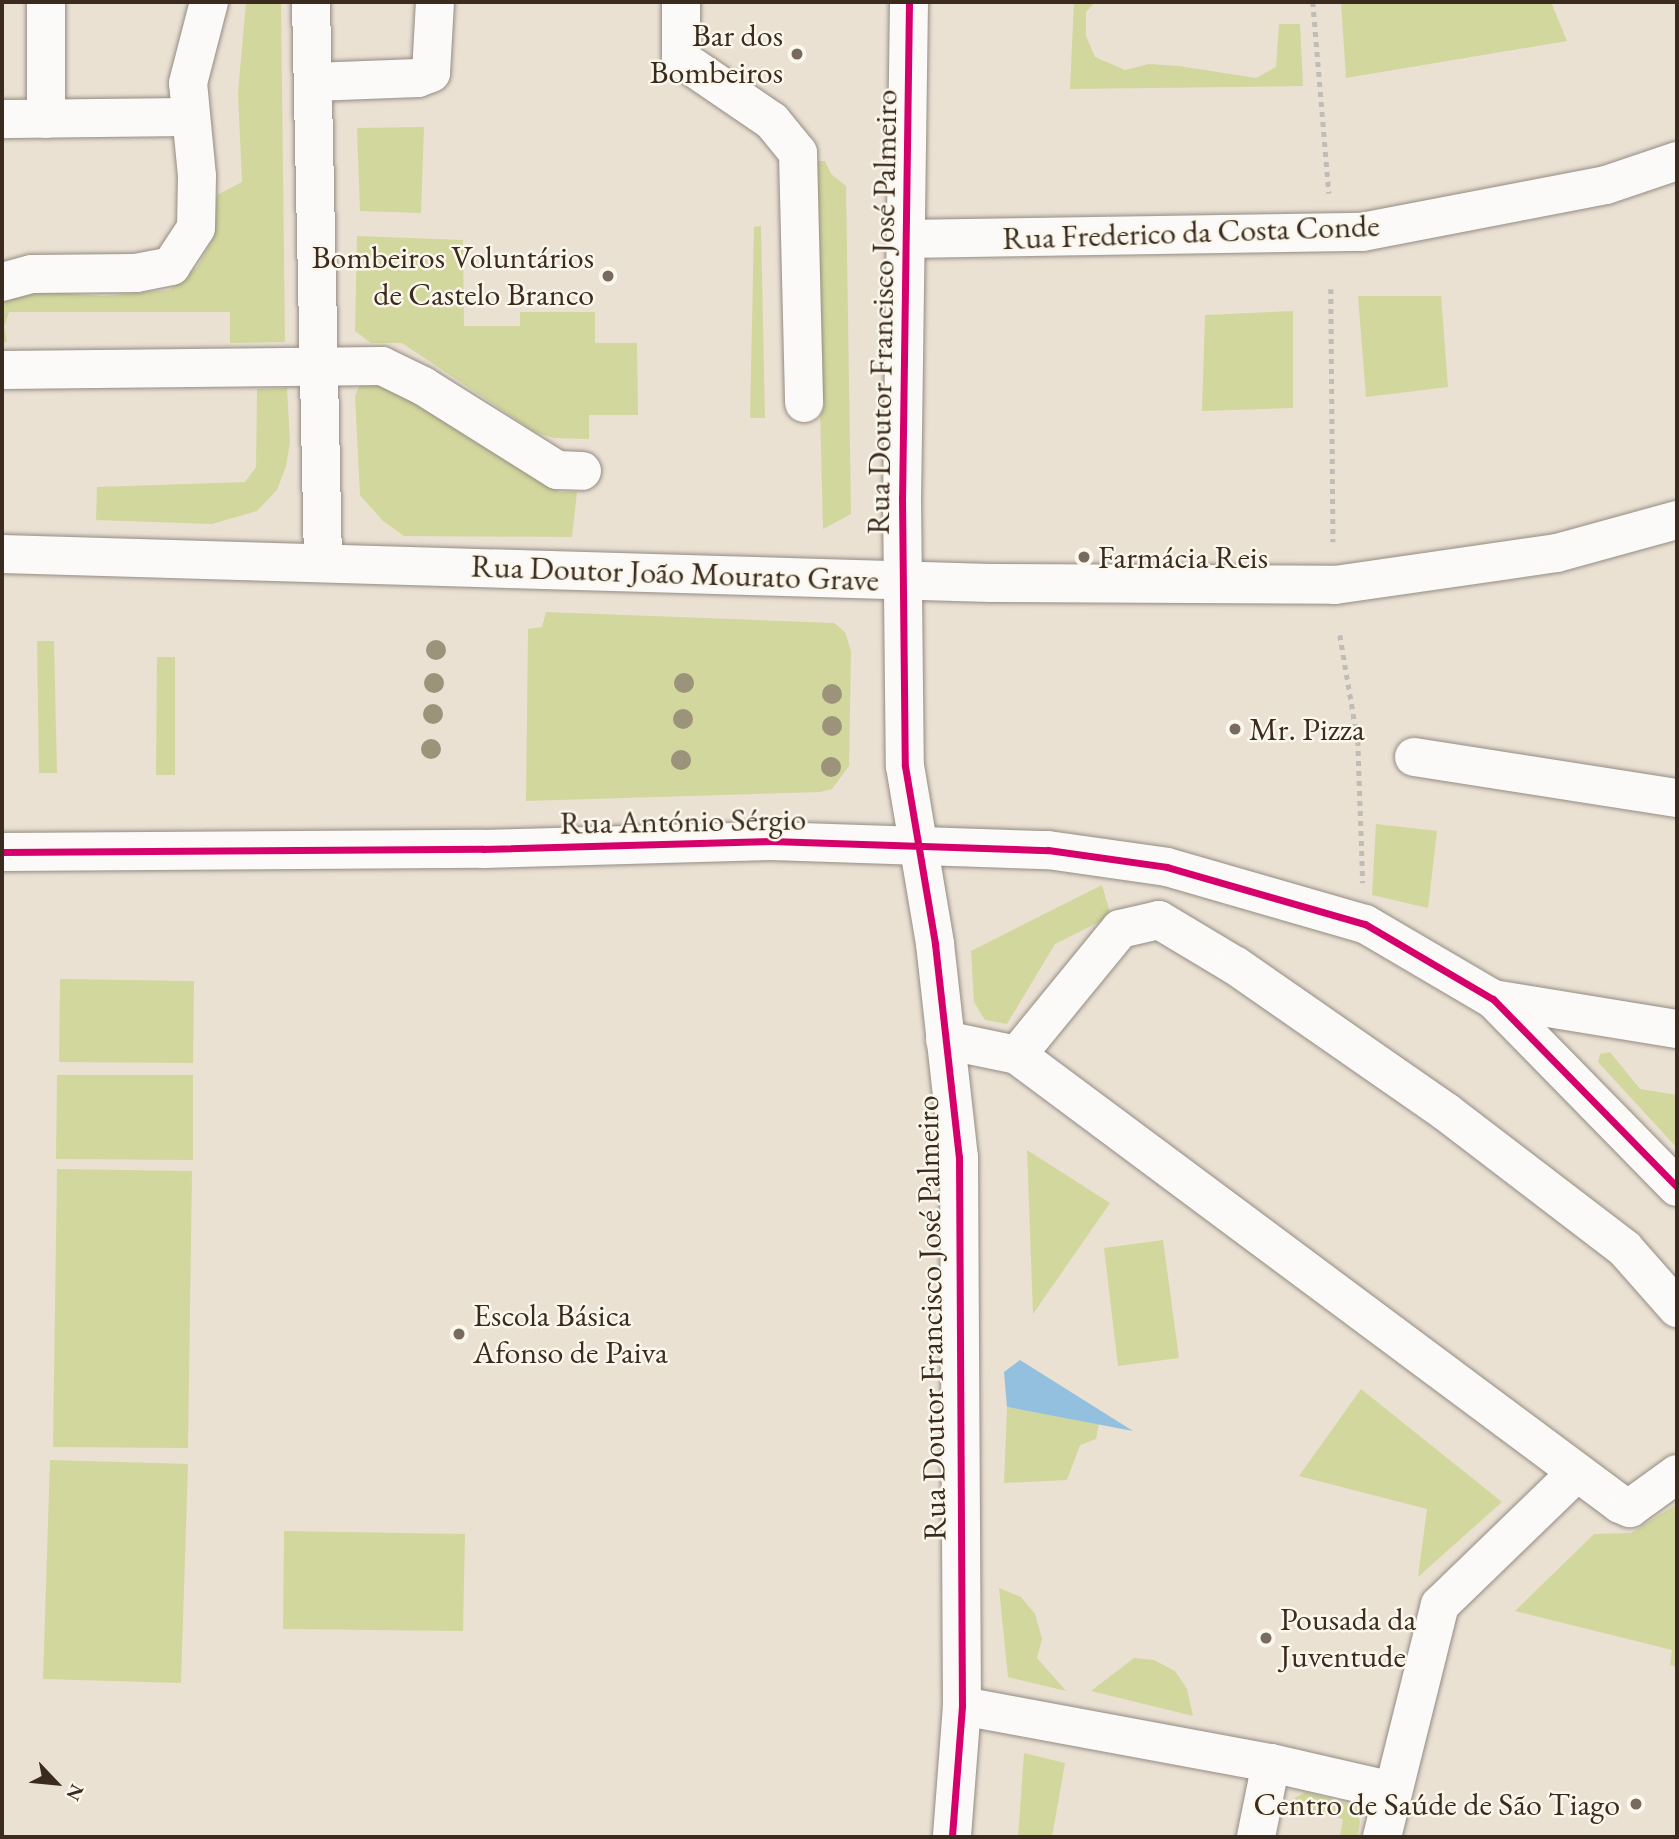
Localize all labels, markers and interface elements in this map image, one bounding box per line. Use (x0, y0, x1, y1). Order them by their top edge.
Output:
place label: Bar dos Bombeiros (650, 17, 783, 92)
marker: Bar dos Bombeiros (789, 46, 805, 62)
street label: Rua Doutor Francisco José Palmeiro (859, 89, 905, 535)
street label: Rua Frederico da Costa Conde (1002, 206, 1380, 258)
place label: Bombeiros Voluntários de Castelo Branco (312, 239, 594, 314)
marker: Bombeiros Voluntários de Castelo Branco (600, 268, 616, 284)
place label: Farmácia Reis (1098, 538, 1268, 576)
street label: Rua Doutor João Mourato Grave (470, 547, 880, 599)
marker: Farmácia Reis (1076, 549, 1092, 565)
place label: Mr. Pizza (1249, 710, 1365, 748)
marker: Mr. Pizza (1227, 721, 1243, 737)
street label: Rua António Sérgio (559, 800, 807, 842)
street label: Rua Doutor Francisco José Palmeiro (908, 1095, 954, 1541)
place label: Escola Básica Afonso de Paiva (473, 1297, 668, 1372)
marker: Escola Básica Afonso de Paiva (451, 1326, 467, 1342)
place label: Pousada da Juventude (1280, 1601, 1416, 1676)
marker: Pousada da Juventude (1258, 1630, 1274, 1646)
north arrow (21, 1748, 91, 1818)
text: N (61, 1780, 90, 1805)
place label: Centro de Saúde de São Tiago (1254, 1785, 1620, 1823)
marker: Centro de Saúde de São Tiago (1626, 1794, 1646, 1814)

